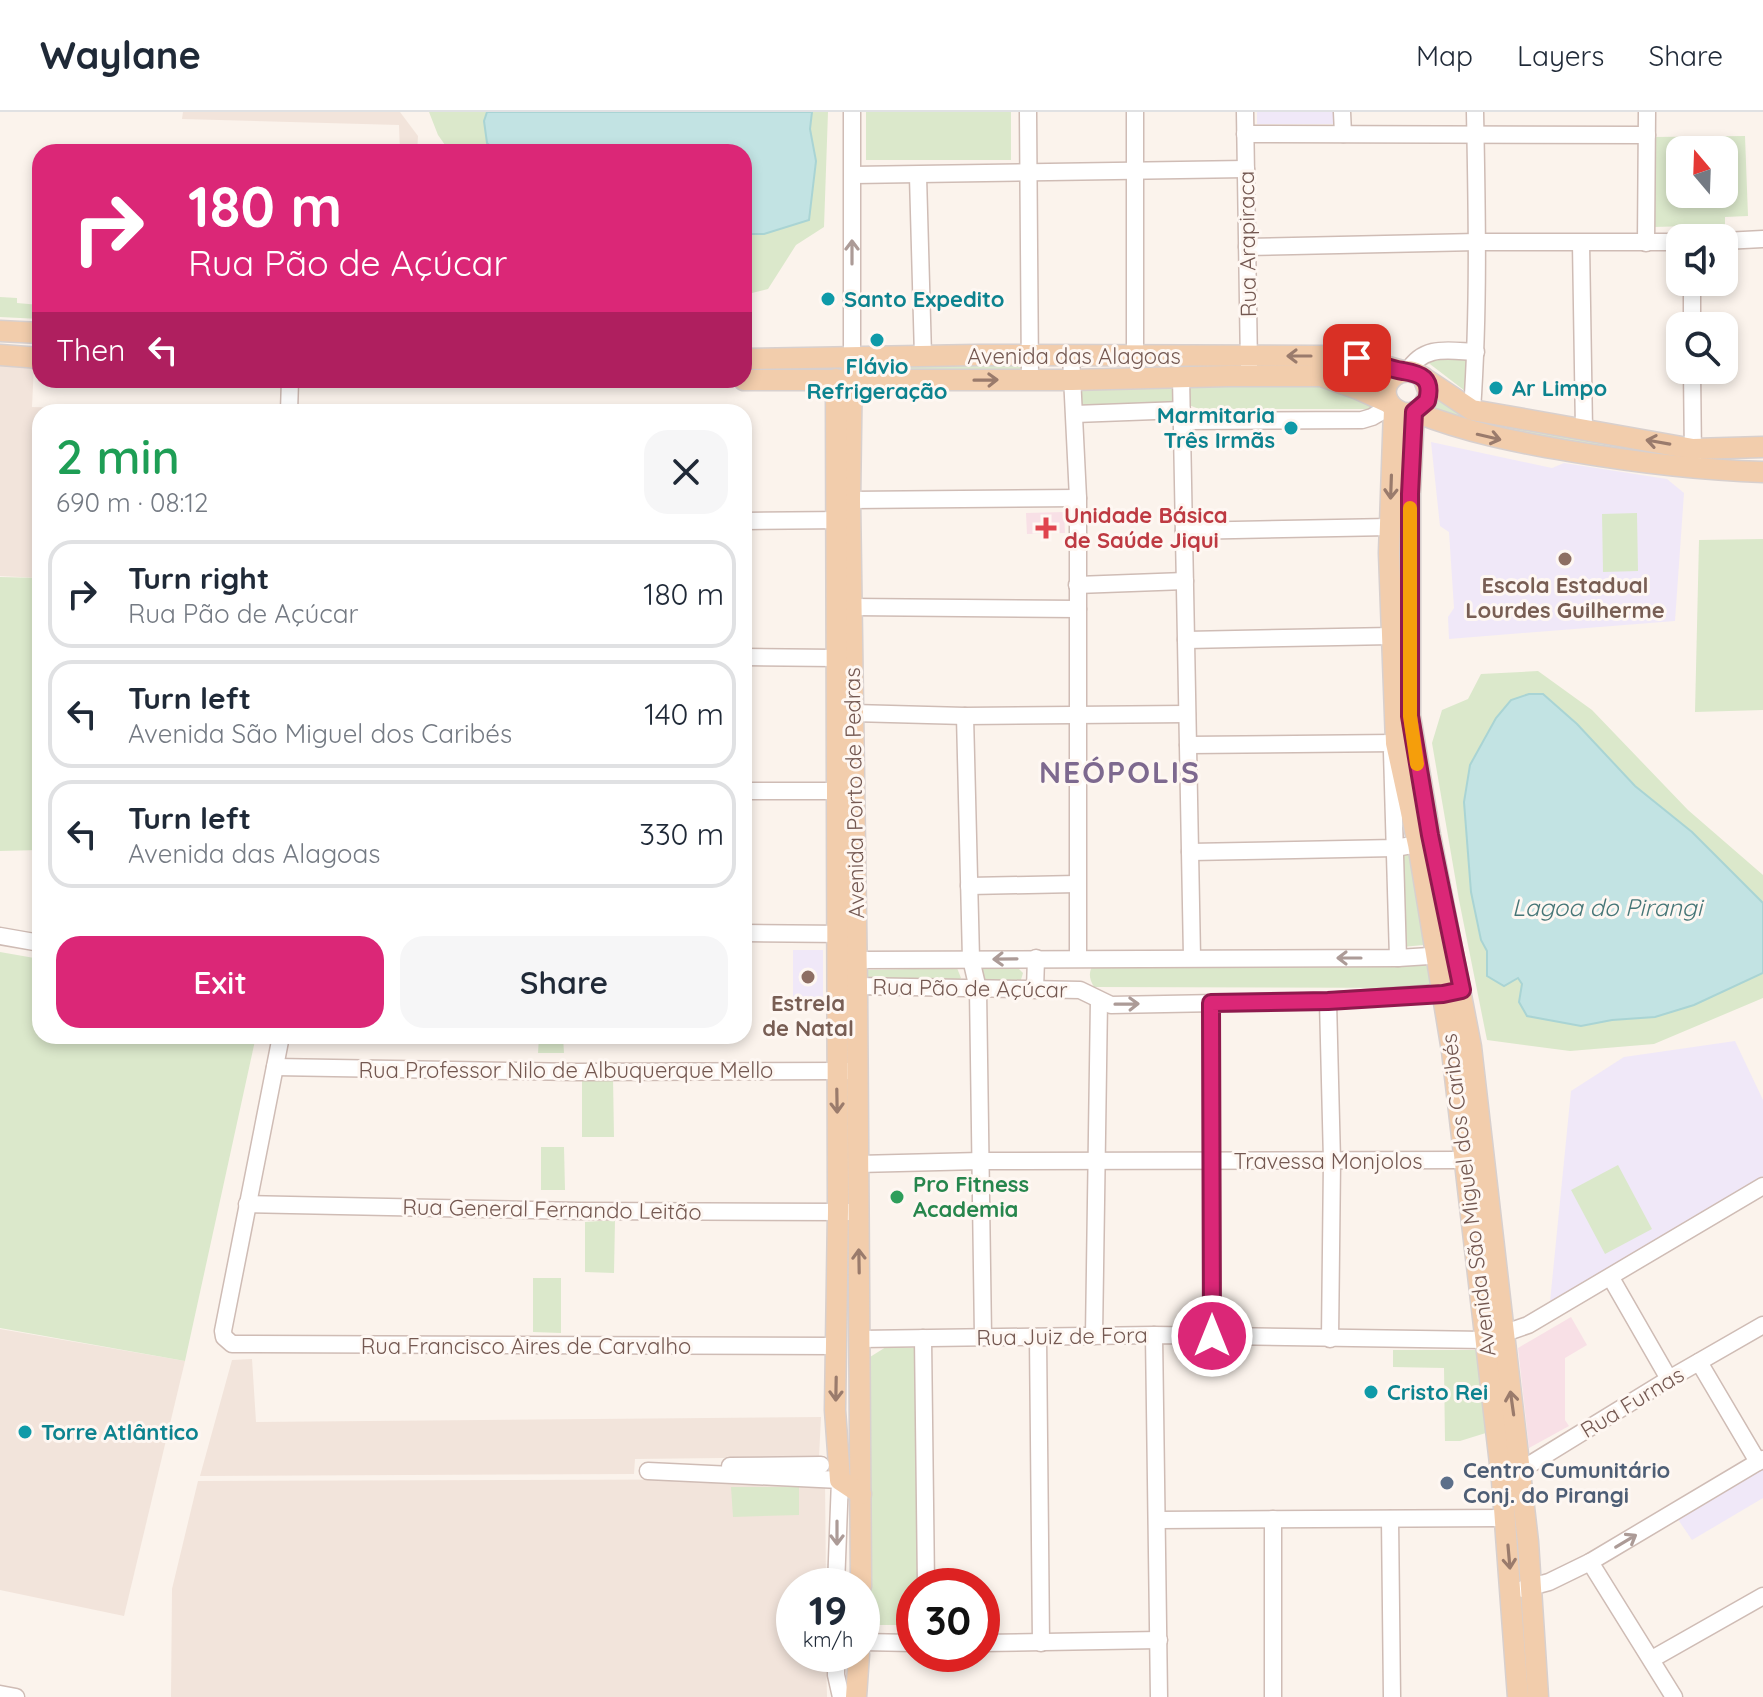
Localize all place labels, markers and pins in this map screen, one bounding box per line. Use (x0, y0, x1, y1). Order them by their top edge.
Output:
place label: Santo Expedito (844, 285, 1005, 313)
marker: Santo Expedito (819, 290, 837, 308)
pin (1323, 324, 1391, 392)
marker: Flávio Refrigeração (868, 331, 886, 349)
place label: Flávio Refrigeração (807, 352, 948, 405)
place label: Ar Limpo (1512, 374, 1607, 402)
marker: Ar Limpo (1487, 379, 1505, 397)
place label: Marmitaria Três Irmãs (1157, 401, 1275, 454)
marker: Marmitaria Três Irmãs (1282, 419, 1300, 437)
place label: Unidade Básica de Saúde Jiqui (1064, 501, 1228, 554)
marker: Unidade Básica de Saúde Jiqui (1035, 517, 1057, 539)
marker: Escola Estadual Lourdes Guilherme (1556, 550, 1574, 568)
place label: Escola Estadual Lourdes Guilherme (1465, 571, 1665, 624)
marker: Estrela de Natal (799, 968, 817, 986)
place label: Estrela de Natal (762, 989, 854, 1042)
place label: Pro Fitness Academia (913, 1170, 1029, 1223)
marker: Pro Fitness Academia (888, 1188, 906, 1206)
place label: Cristo Rei (1387, 1378, 1488, 1406)
marker: Cristo Rei (1362, 1383, 1380, 1401)
place label: Torre Atlântico (41, 1418, 199, 1446)
marker: Torre Atlântico (16, 1423, 34, 1441)
place label: Centro Cumunitário Conj. do Pirangi (1463, 1456, 1670, 1509)
marker: Centro Cumunitário Conj. do Pirangi (1438, 1474, 1456, 1492)

